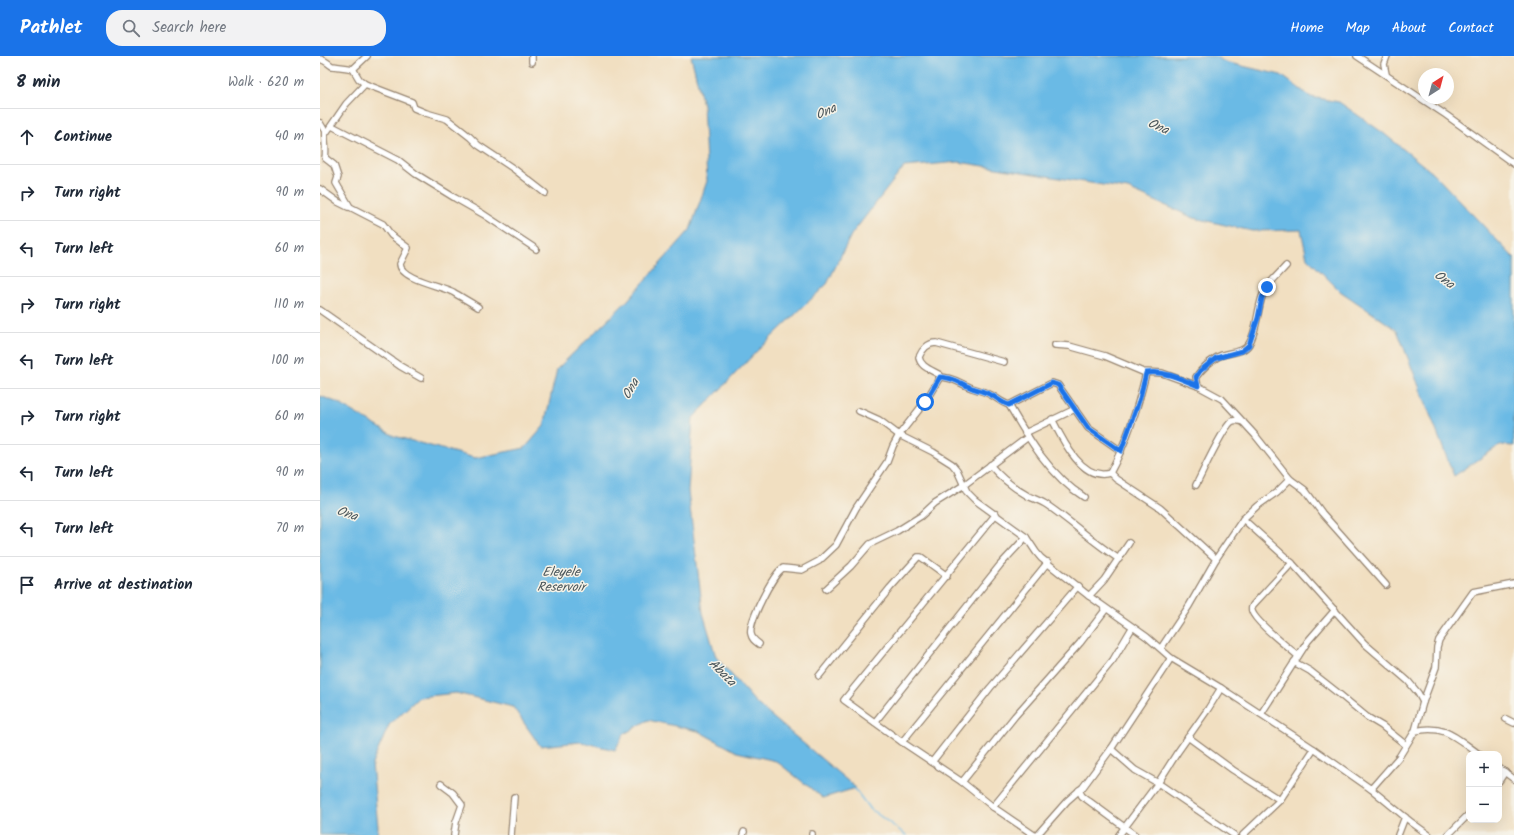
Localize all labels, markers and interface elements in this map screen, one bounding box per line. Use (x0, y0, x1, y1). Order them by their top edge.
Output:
search box (106, 10, 386, 46)
text: Pathlet (20, 13, 82, 43)
text: Search here (152, 16, 226, 40)
icon: search (120, 17, 142, 39)
text: Home (1290, 17, 1324, 39)
text: Map (1346, 17, 1370, 39)
text: About (1392, 17, 1426, 39)
text: Contact (1448, 17, 1494, 39)
north arrow (1418, 68, 1454, 104)
text: 8 min (16, 69, 60, 96)
text: Walk · 620 m (228, 72, 304, 93)
water label: Ona (812, 98, 841, 126)
water label: Ona (1144, 113, 1173, 141)
text: Continue (54, 125, 112, 149)
icon: ahead (16, 126, 38, 148)
text: 40 m (275, 126, 304, 147)
text: Turn right (54, 181, 121, 205)
icon: right (16, 182, 38, 204)
text: 90 m (276, 182, 304, 203)
text: Turn left (54, 237, 114, 261)
icon: left (16, 238, 38, 260)
text: 60 m (275, 238, 304, 259)
water label: Ona (1429, 265, 1459, 295)
route end (1258, 278, 1276, 296)
text: Turn right (54, 293, 121, 317)
icon: right (16, 294, 38, 316)
text: 110 m (274, 294, 304, 315)
text: Turn left (54, 349, 114, 373)
icon: left (16, 350, 38, 372)
text: 100 m (271, 350, 304, 371)
water label: Ona (617, 374, 646, 403)
route start (916, 393, 934, 411)
text: Turn right (54, 405, 121, 429)
icon: right (16, 406, 38, 428)
text: 60 m (275, 406, 304, 427)
text: Turn left (54, 461, 114, 485)
icon: left (16, 462, 38, 484)
text: 90 m (276, 462, 304, 483)
water label: Ona (334, 501, 361, 528)
text: Turn left (54, 517, 114, 541)
icon: left (16, 518, 38, 540)
text: 70 m (276, 518, 304, 539)
water label: Eleyele Reservoir (537, 562, 588, 598)
text: Arrive at destination (54, 573, 193, 597)
icon: arrive (16, 574, 38, 596)
water label: Abata (703, 654, 741, 692)
map controls (1466, 751, 1502, 823)
button: + (1466, 751, 1502, 787)
button: − (1466, 787, 1502, 823)

